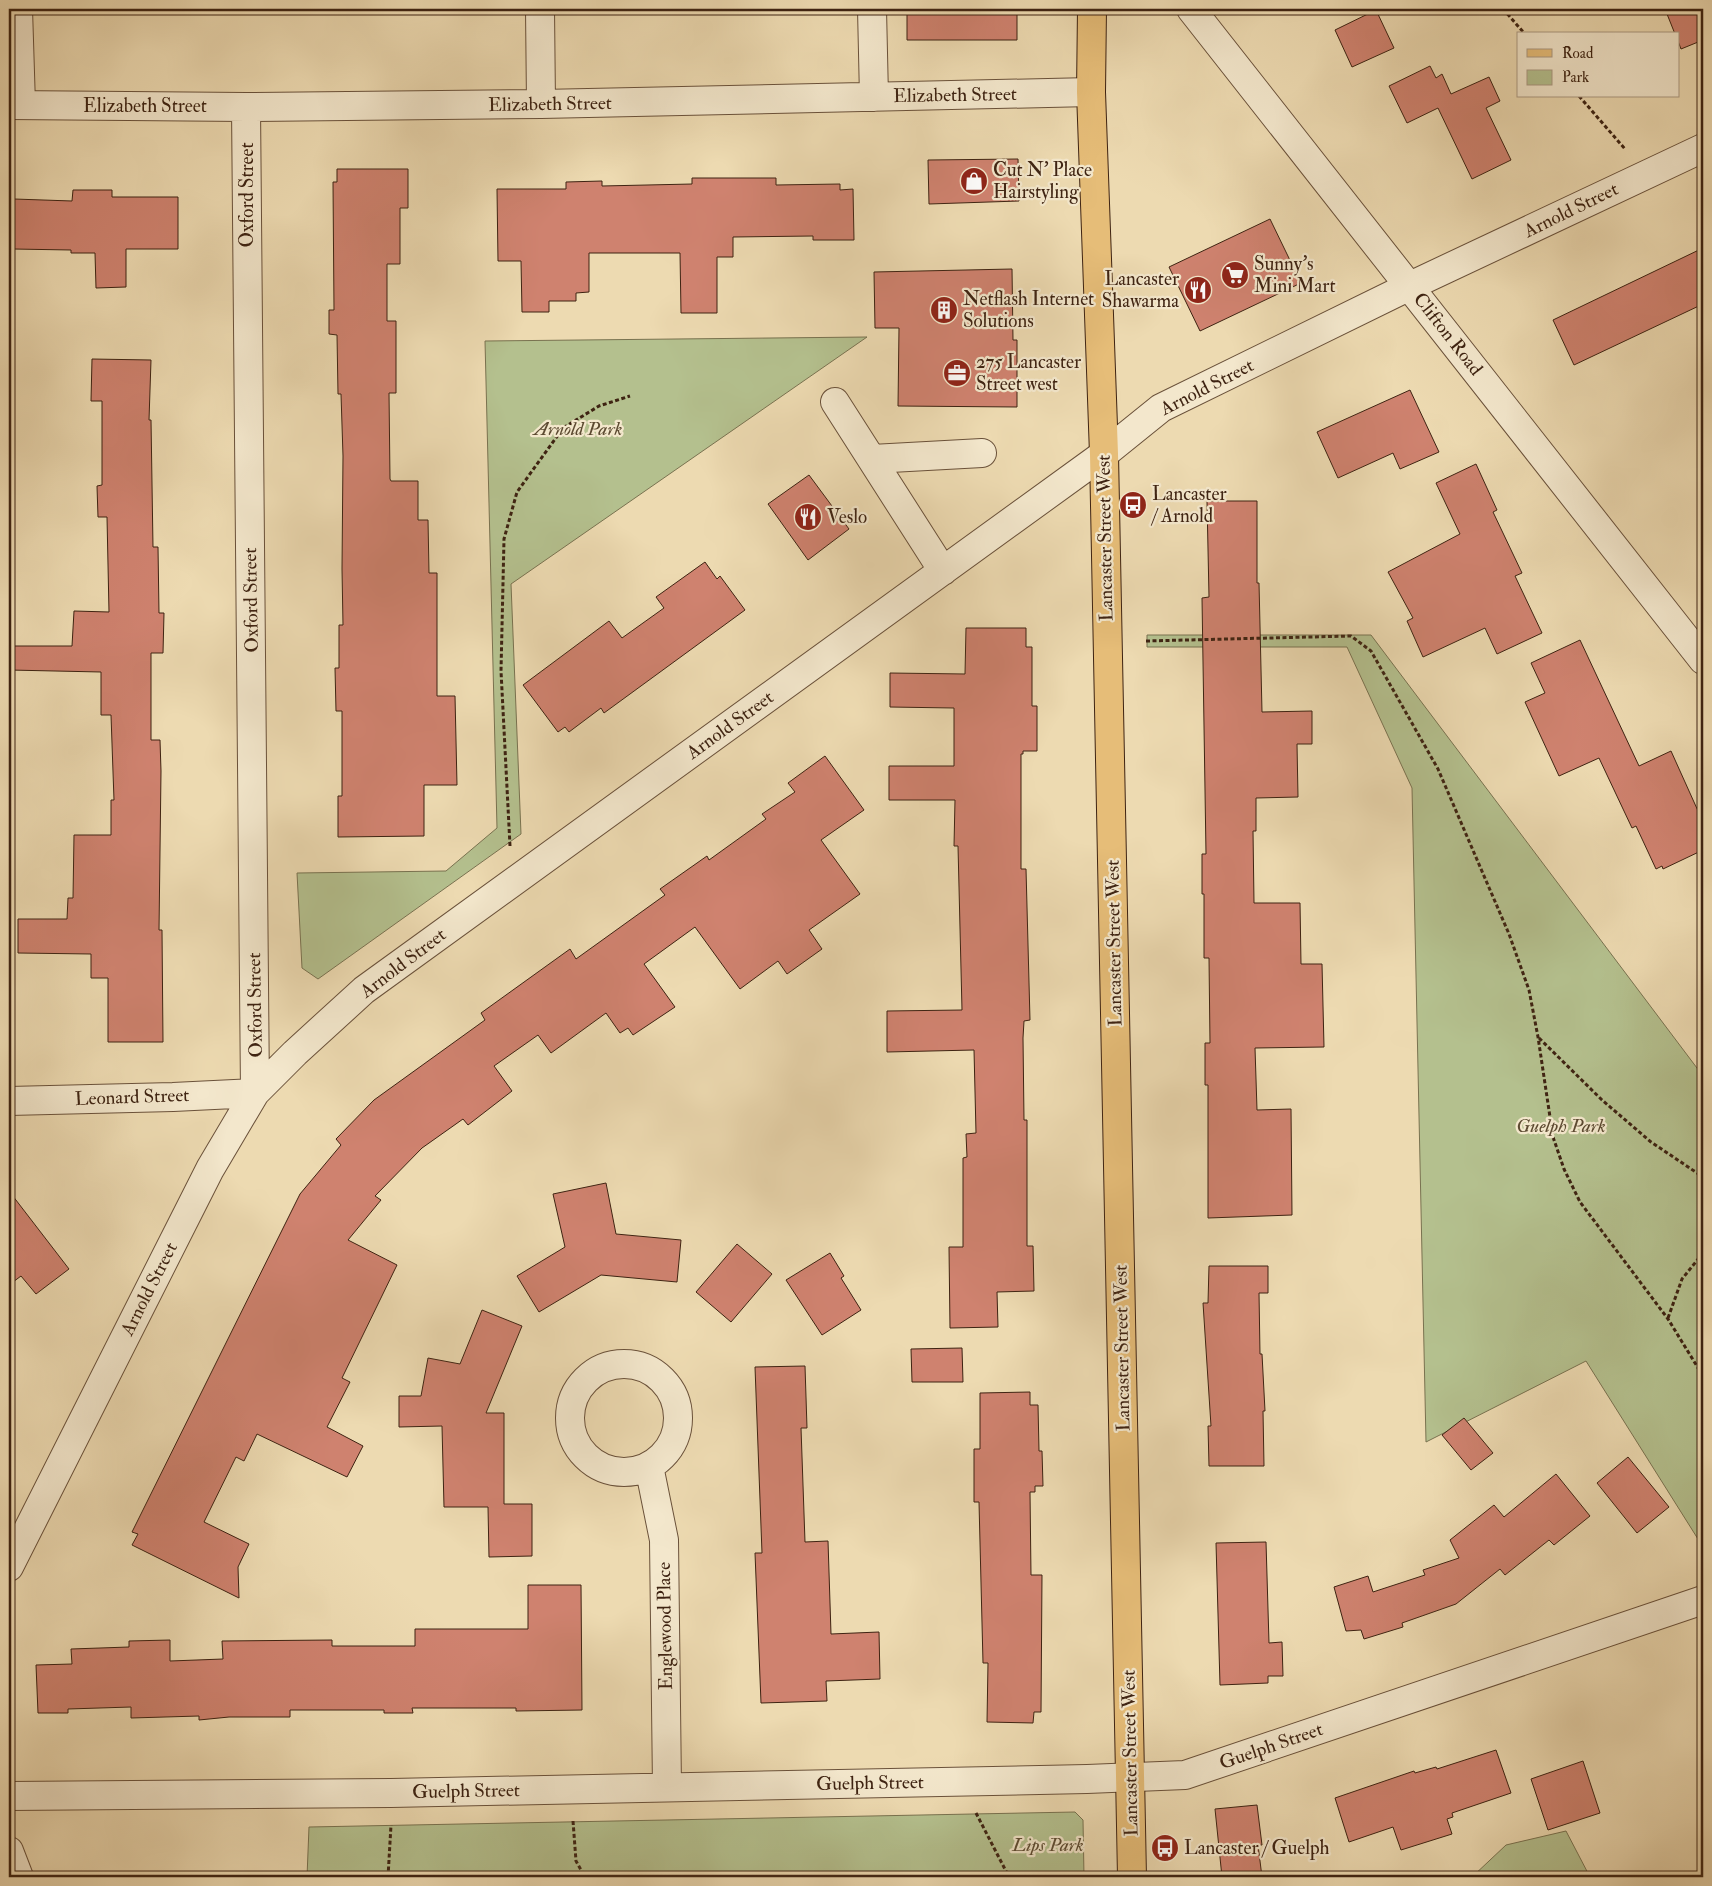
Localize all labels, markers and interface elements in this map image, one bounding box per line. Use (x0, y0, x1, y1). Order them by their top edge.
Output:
legend (1517, 32, 1680, 98)
text: Road (1562, 44, 1594, 63)
text: Park (1562, 68, 1589, 87)
street label: Elizabeth Street (893, 82, 1017, 108)
street label: Elizabeth Street (488, 91, 612, 117)
street label: Elizabeth Street (83, 94, 207, 118)
street label: Oxford Street (235, 142, 259, 248)
place label: Cut N' Place Hairstyling (993, 158, 1092, 204)
shop icon: Cut N' Place Hairstyling (959, 166, 989, 196)
street label: Arnold Street (1519, 177, 1622, 244)
place label: Sunny's Mini Mart (1254, 252, 1336, 298)
supermarket icon: Sunny's Mini Mart (1220, 260, 1250, 290)
place label: Lancaster Shawarma (1102, 267, 1179, 313)
restaurant icon: Lancaster Shawarma (1183, 275, 1213, 305)
place label: Netflash Internet Solutions (963, 287, 1094, 333)
street label: Clifton Road (1408, 288, 1488, 381)
building icon: Netflash Internet Solutions (929, 295, 959, 325)
place label: 275 Lancaster Street west (976, 350, 1081, 396)
street label: Arnold Street (1155, 353, 1258, 421)
office icon: 275 Lancaster Street west (942, 358, 972, 388)
park label: Arnold Park (532, 417, 622, 441)
street label: Lancaster Street West (1092, 455, 1118, 621)
place label: Lancaster / Arnold (1150, 482, 1227, 528)
bus stop icon: Lancaster / Arnold (1118, 490, 1148, 520)
restaurant icon: Veslo (793, 502, 823, 532)
place label: Veslo (827, 505, 867, 529)
street label: Oxford Street (238, 547, 264, 653)
street label: Arnold Street (681, 685, 778, 765)
street label: Lancaster Street West (1101, 860, 1127, 1026)
street label: Arnold Street (354, 923, 451, 1004)
street label: Oxford Street (242, 952, 268, 1058)
street label: Leonard Street (74, 1083, 190, 1111)
park label: Guelph Park (1516, 1114, 1606, 1138)
street label: Arnold Street (115, 1238, 183, 1341)
street label: Lancaster Street West (1109, 1265, 1135, 1431)
street label: Englewood Place (652, 1562, 678, 1690)
street label: Lancaster Street West (1117, 1670, 1143, 1836)
street label: Guelph Street (1216, 1717, 1326, 1776)
street label: Guelph Street (816, 1770, 924, 1797)
street label: Guelph Street (412, 1778, 520, 1805)
park label: Lips Park (1011, 1833, 1084, 1857)
bus stop icon: Lancaster / Guelph (1150, 1833, 1180, 1863)
place label: Lancaster / Guelph (1184, 1836, 1330, 1861)

